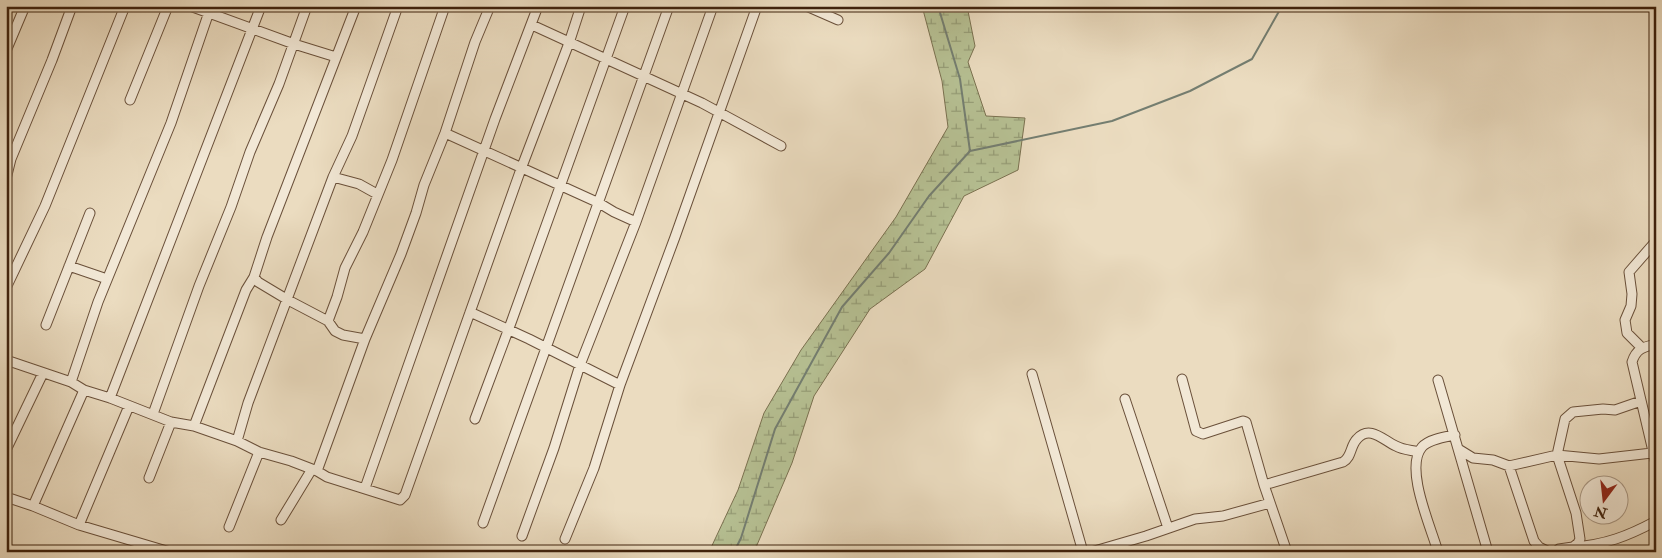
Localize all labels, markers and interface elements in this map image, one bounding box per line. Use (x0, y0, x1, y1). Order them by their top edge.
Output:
north arrow (1580, 476, 1630, 526)
text: N (1592, 502, 1610, 522)

